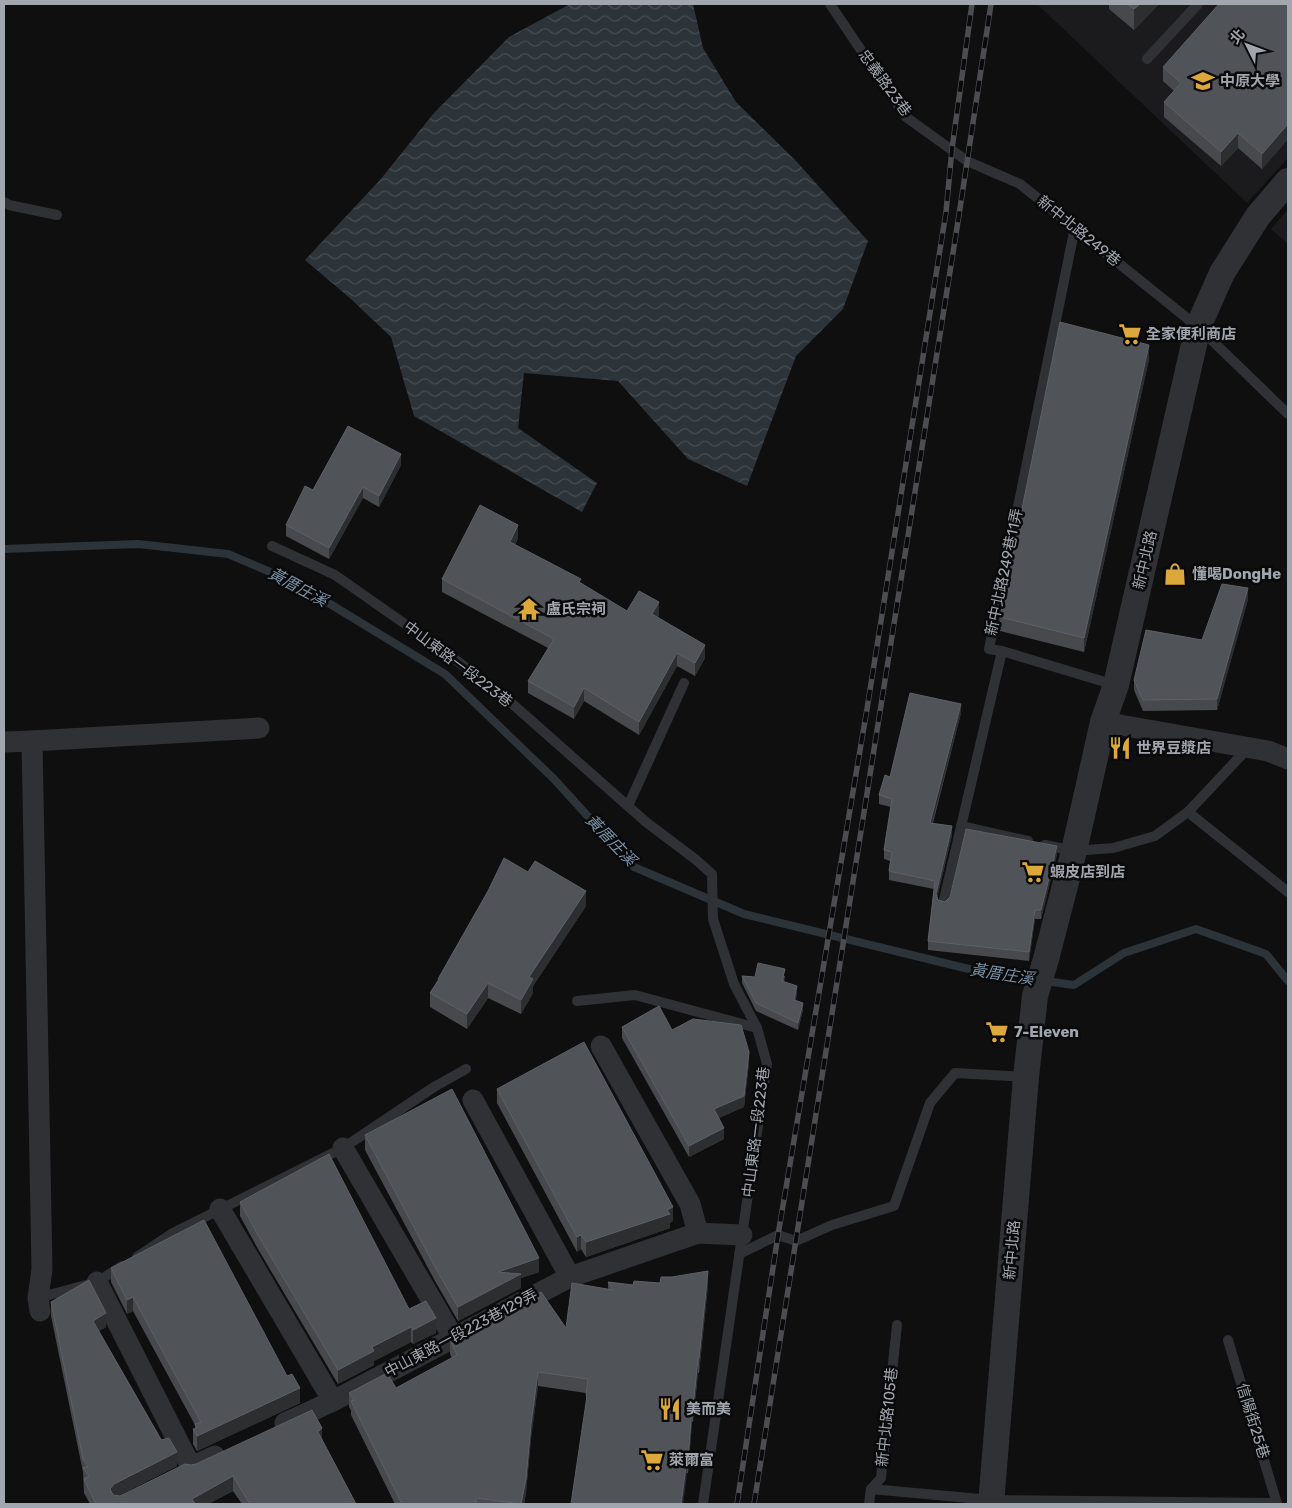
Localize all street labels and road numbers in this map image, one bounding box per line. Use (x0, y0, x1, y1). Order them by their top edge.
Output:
street label: 忠義路23巷 (855, 46, 915, 120)
street label: 新中北路249巷 (1034, 192, 1124, 270)
street label: 新中北路249巷11弄 (982, 507, 1026, 637)
street label: 新中北路 (1129, 529, 1161, 591)
street label: 中山東路一段223巷 (400, 617, 516, 711)
street label: 中山東路一段223巷 (739, 1066, 773, 1198)
street label: 新中北路 (1000, 1219, 1024, 1281)
street label: 中山東路一段223巷129弄 (381, 1285, 541, 1381)
street label: 新中北路105巷 (873, 1366, 901, 1468)
street label: 信陽街25巷 (1233, 1381, 1273, 1461)

